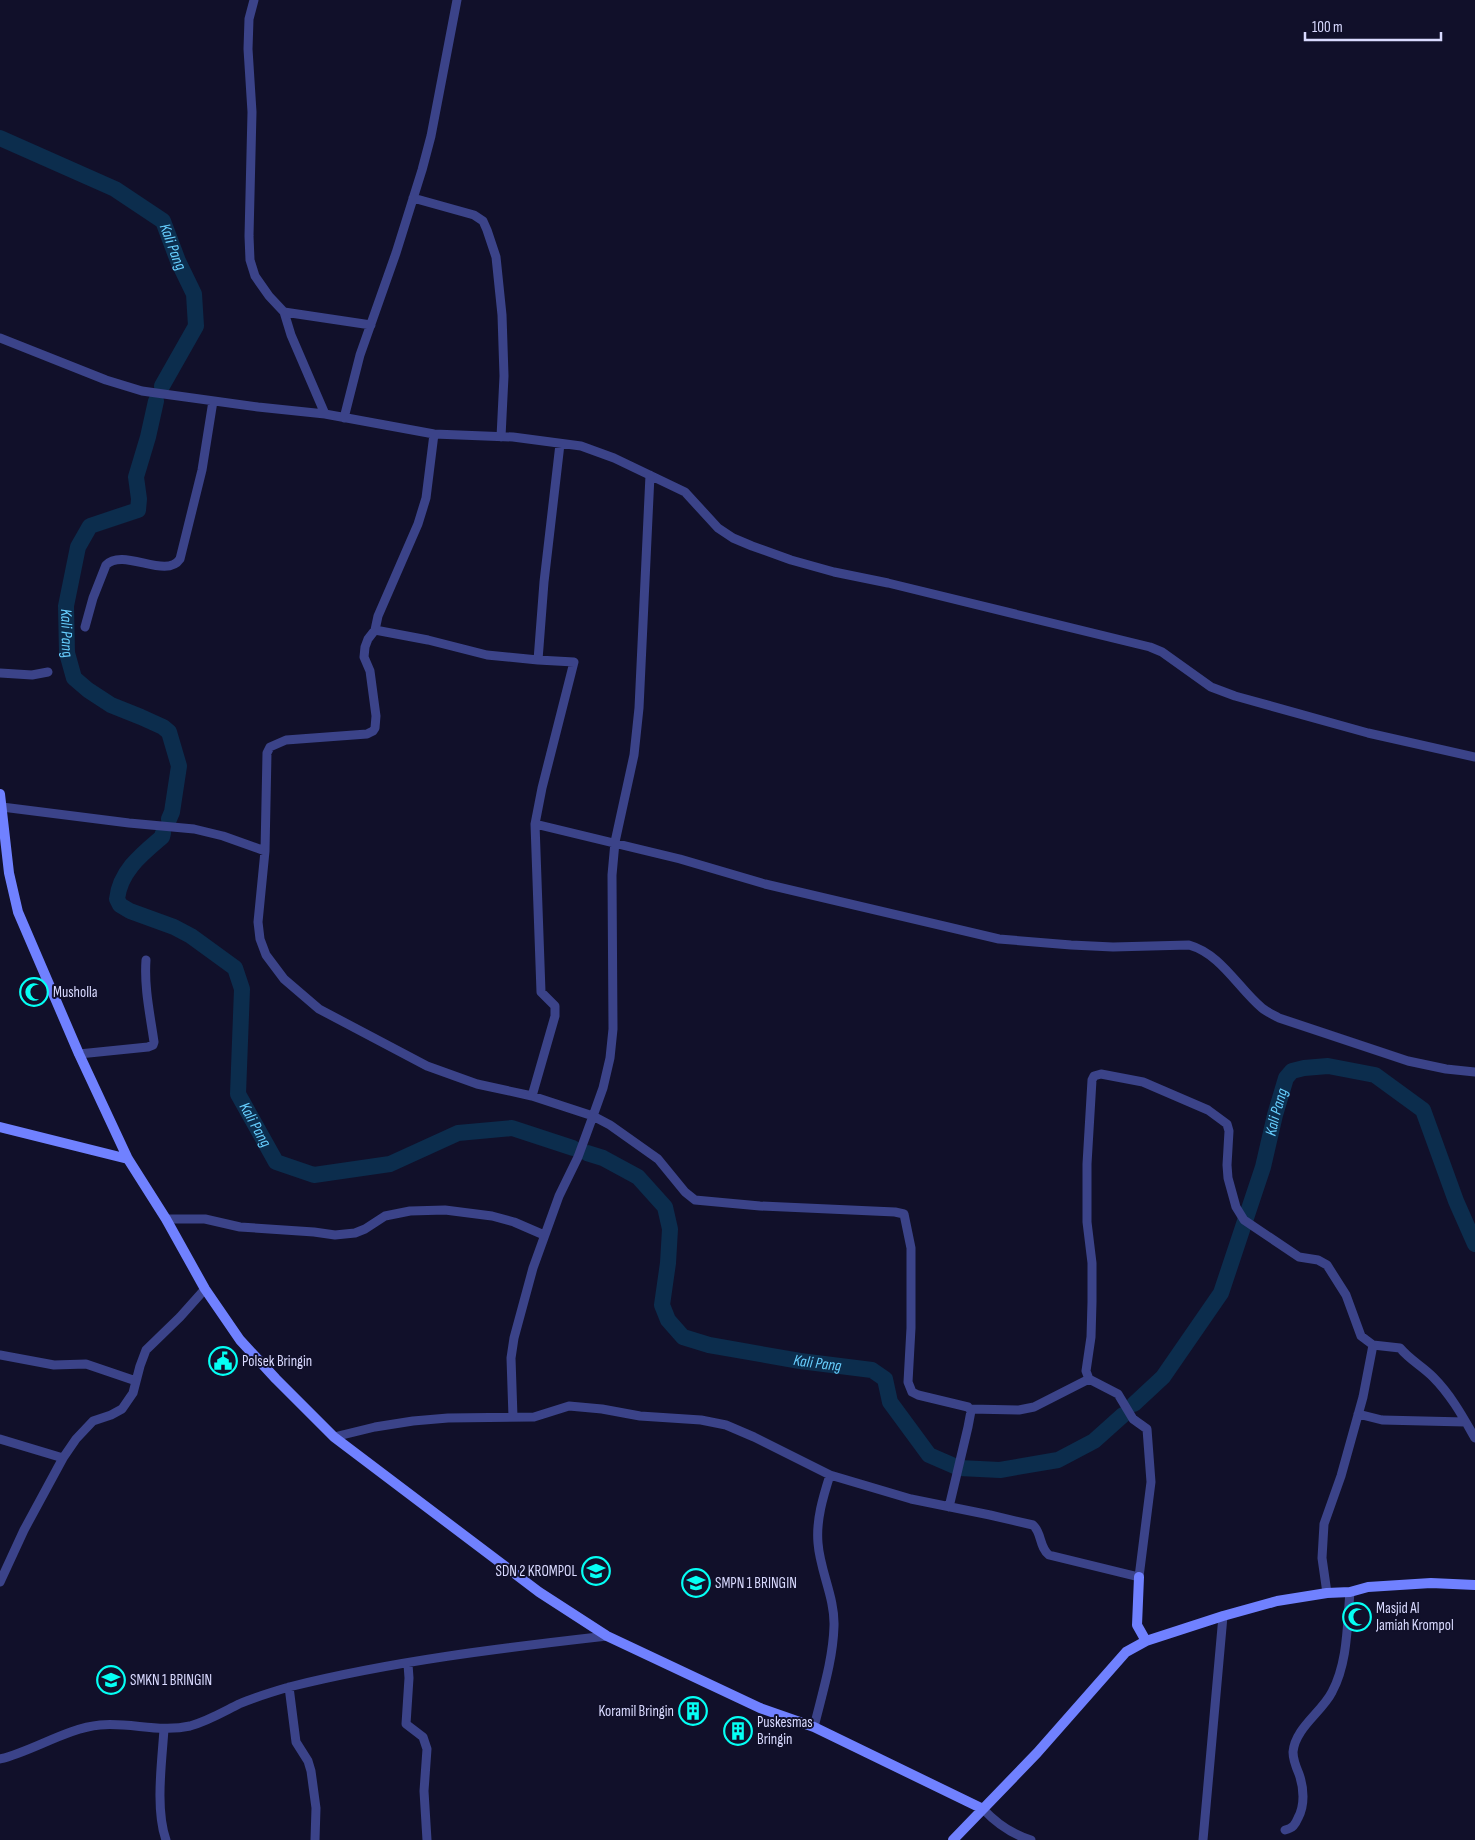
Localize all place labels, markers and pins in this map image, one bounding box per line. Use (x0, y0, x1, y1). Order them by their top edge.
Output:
mosque icon: Musholla (19, 977, 49, 1007)
place label: Musholla (53, 983, 98, 1002)
public building icon: Polsek Bringin (208, 1346, 238, 1376)
place label: Polsek Bringin (242, 1352, 312, 1371)
school or university icon: SDN 2 KROMPOL (581, 1556, 611, 1586)
place label: SDN 2 KROMPOL (495, 1562, 577, 1581)
school or university icon: SMPN 1 BRINGIN (681, 1568, 711, 1598)
place label: SMPN 1 BRINGIN (715, 1574, 797, 1593)
place label: Masjid Al Jamiah Krompol (1375, 1599, 1454, 1635)
mosque icon: Masjid Al Jamiah Krompol (1342, 1602, 1372, 1632)
school or university icon: SMKN 1 BRINGIN (96, 1665, 126, 1695)
place label: SMKN 1 BRINGIN (130, 1671, 212, 1690)
building icon: Koramil Bringin (678, 1696, 708, 1726)
place label: Koramil Bringin (598, 1702, 674, 1721)
place label: Puskesmas Bringin (757, 1713, 813, 1749)
building icon: Puskesmas Bringin (723, 1716, 753, 1746)

